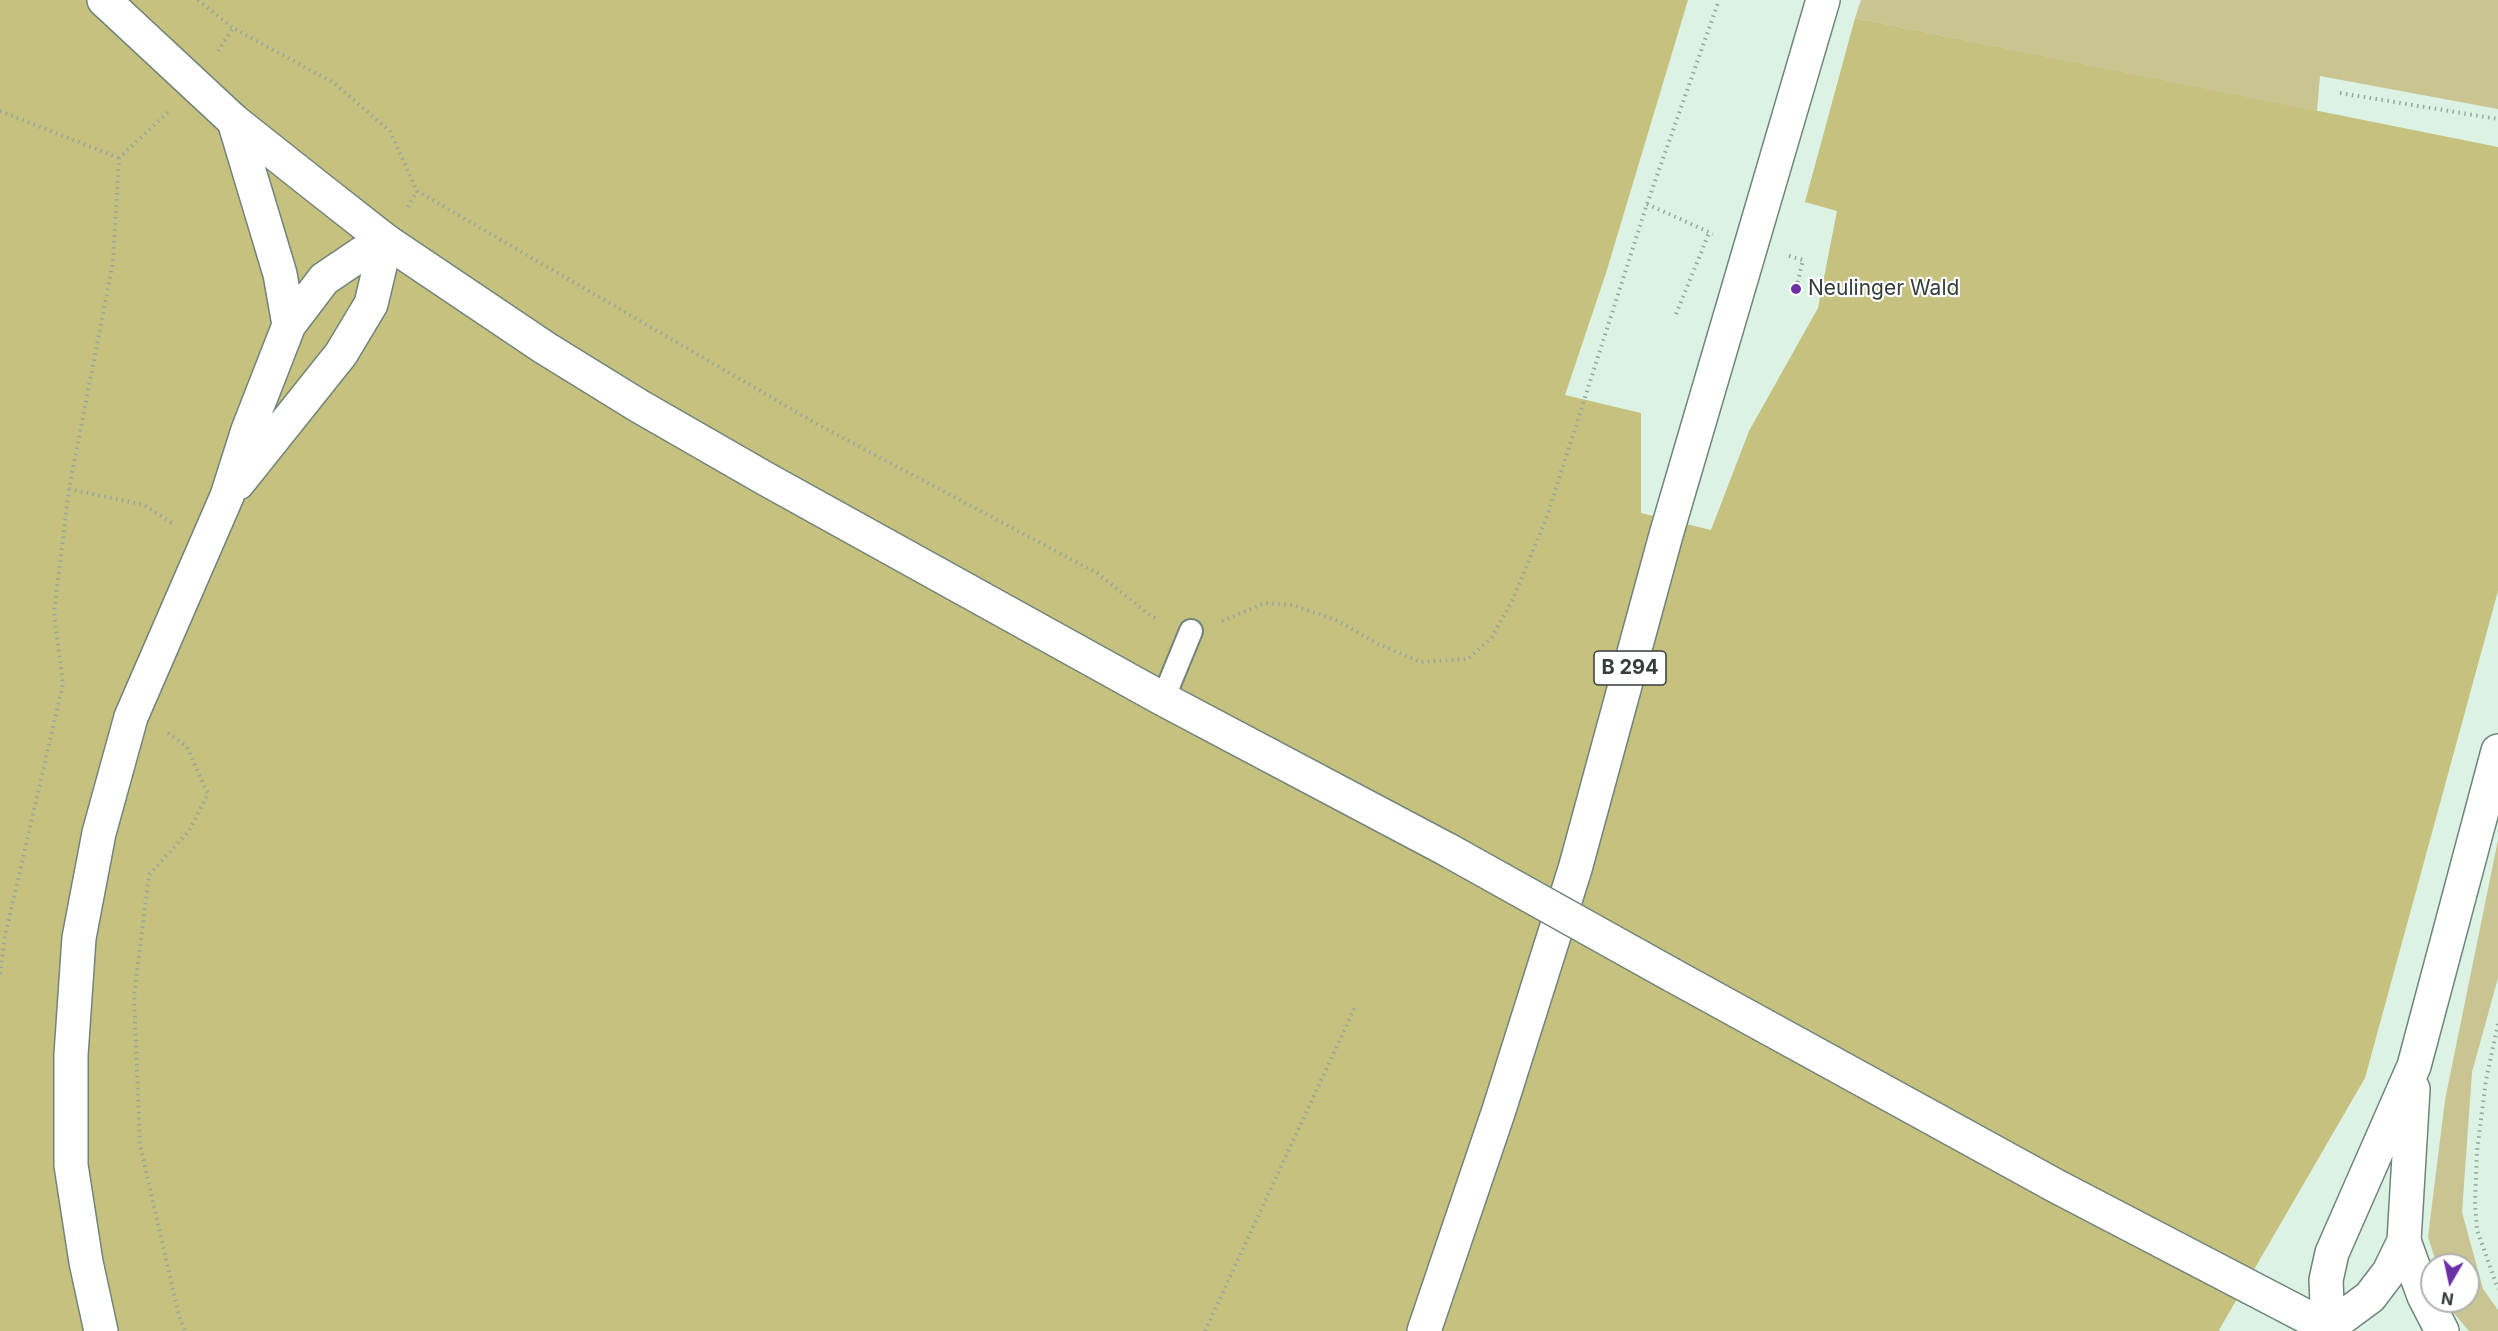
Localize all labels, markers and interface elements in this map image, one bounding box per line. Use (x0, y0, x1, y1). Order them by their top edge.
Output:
place label: Neulinger Wald (1808, 276, 1959, 302)
marker: Neulinger Wald (1789, 282, 1803, 296)
road number: B 294 (1594, 651, 1666, 685)
north arrow (2420, 1253, 2480, 1313)
text: N (2440, 1288, 2455, 1310)

